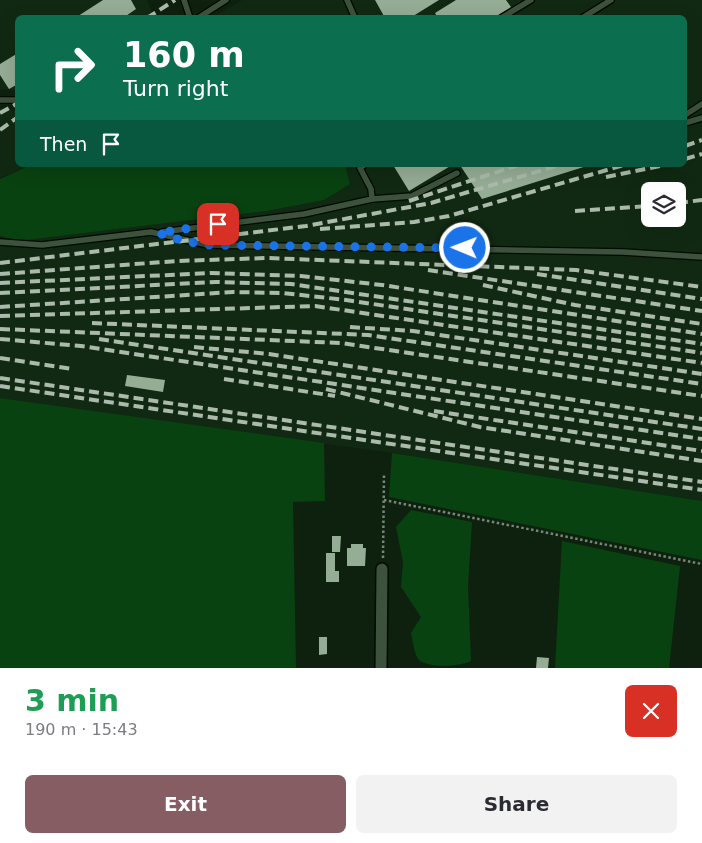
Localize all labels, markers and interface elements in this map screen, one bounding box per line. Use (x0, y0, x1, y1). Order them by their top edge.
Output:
icon: right (40, 35, 105, 100)
text: 160 m (123, 35, 245, 75)
text: Turn right (123, 76, 228, 101)
icon: arrive (97, 130, 125, 158)
text: Then (40, 133, 87, 155)
map controls (641, 182, 686, 227)
button: layers (641, 182, 686, 227)
pin (197, 203, 239, 245)
icon: arrive (204, 210, 232, 238)
position arrow (438, 221, 490, 273)
text: 3 min (25, 683, 119, 718)
button: close (625, 685, 677, 737)
text: 190 m · 15:43 (25, 720, 138, 739)
button: Exit (25, 775, 346, 833)
button: Share (356, 775, 677, 833)

